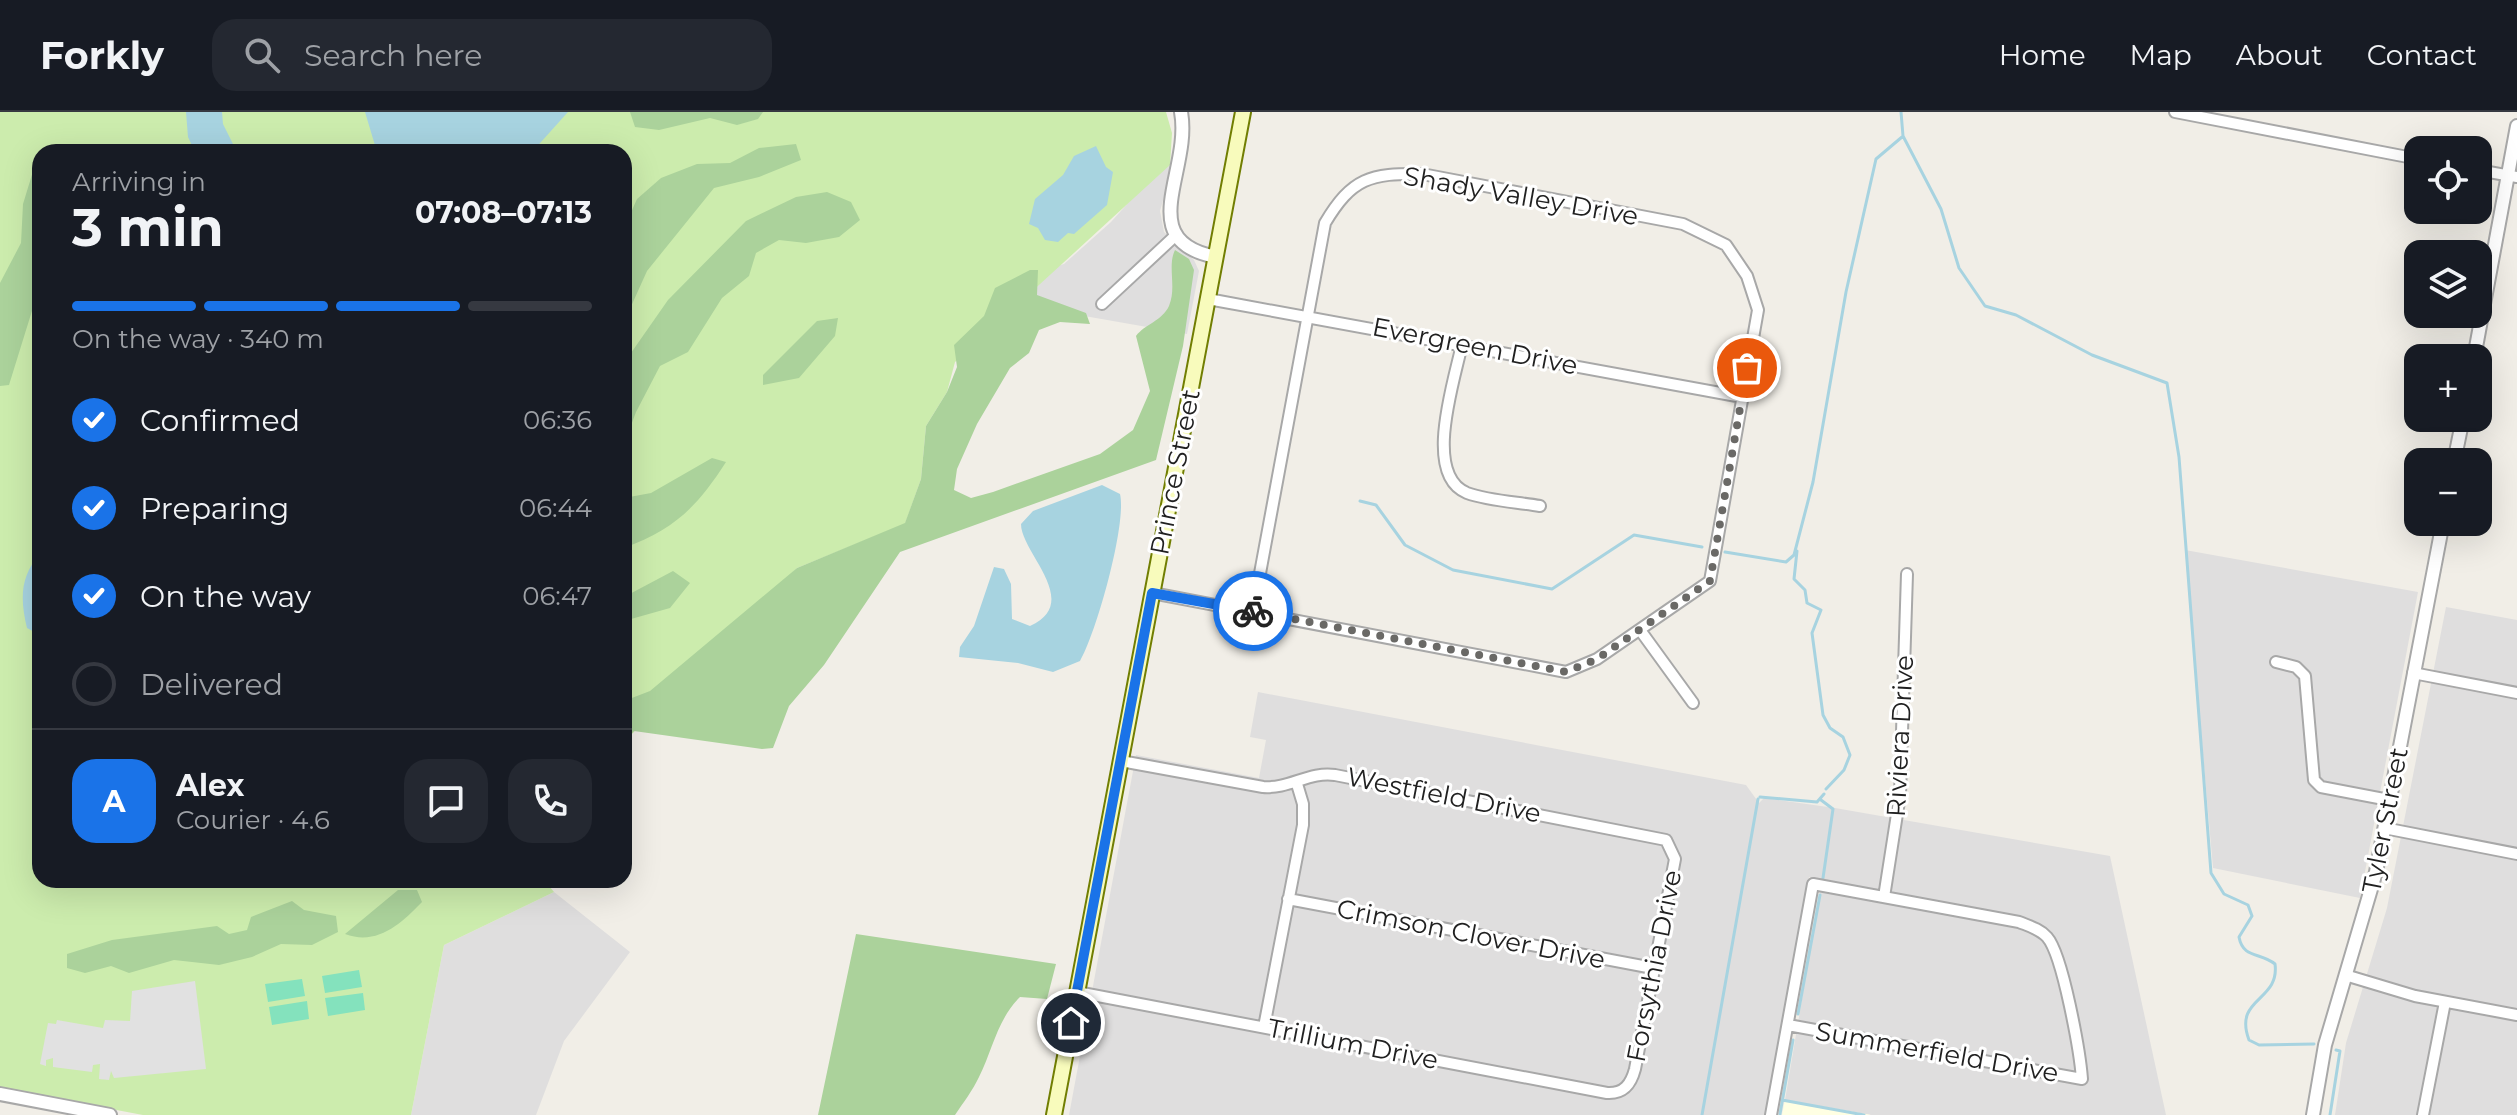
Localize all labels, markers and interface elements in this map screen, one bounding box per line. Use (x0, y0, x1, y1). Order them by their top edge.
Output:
search box (212, 19, 772, 91)
text: Forkly (40, 32, 164, 79)
icon: search (240, 33, 284, 77)
text: Search here (304, 37, 482, 74)
text: Home (1999, 38, 2086, 72)
text: Map (2130, 38, 2192, 72)
text: About (2236, 38, 2323, 72)
text: Contact (2367, 38, 2477, 72)
map controls (2404, 136, 2492, 536)
button: locate (2404, 136, 2492, 224)
street label: Shady Valley Drive (1401, 160, 1641, 232)
text: Arriving in (72, 166, 206, 198)
text: 07:08–07:13 (415, 194, 592, 231)
text: 3 min (72, 196, 224, 259)
button: layers (2404, 240, 2492, 328)
street label: Evergreen Drive (1370, 310, 1580, 382)
text: On the way · 340 m (72, 323, 324, 355)
pin (1713, 334, 1781, 402)
button: + (2404, 344, 2492, 432)
icon: bag (1725, 346, 1769, 390)
street label: Prince Street (1143, 386, 1207, 558)
icon: check (72, 398, 116, 442)
text: Confirmed (140, 402, 300, 439)
text: 06:36 (523, 404, 592, 436)
button: − (2404, 448, 2492, 536)
icon: check (72, 486, 116, 530)
text: Preparing (140, 490, 289, 527)
text: 06:44 (519, 492, 592, 524)
courier (1213, 571, 1293, 651)
icon: check (72, 574, 116, 618)
text: On the way (140, 578, 311, 615)
text: 06:47 (522, 580, 592, 612)
icon: bike (1231, 589, 1275, 633)
street label: Riviera Drive (1880, 654, 1920, 818)
text: Delivered (140, 666, 283, 703)
street label: Tyler Street (2355, 745, 2415, 895)
button: chat (404, 759, 488, 843)
button: phone (508, 759, 592, 843)
street label: Westfield Drive (1344, 760, 1544, 830)
text: Alex (176, 767, 244, 804)
text: A (103, 783, 125, 820)
text: Courier · 4.6 (176, 804, 330, 836)
street label: Forsythia Drive (1620, 867, 1688, 1065)
street label: Crimson Clover Drive (1334, 892, 1608, 976)
pin (1037, 989, 1105, 1057)
icon: home (1049, 1001, 1093, 1045)
street label: Trillium Drive (1265, 1012, 1441, 1076)
street label: Summerfield Drive (1813, 1015, 2061, 1089)

